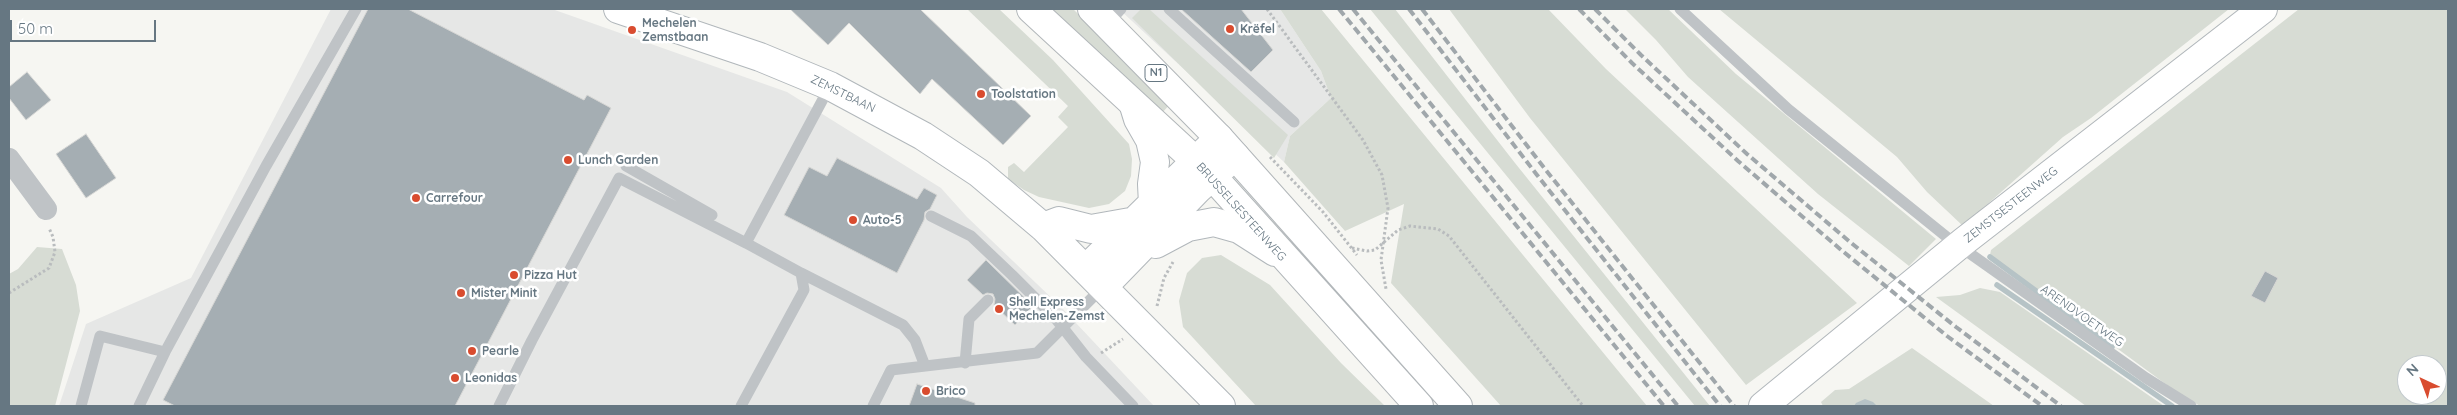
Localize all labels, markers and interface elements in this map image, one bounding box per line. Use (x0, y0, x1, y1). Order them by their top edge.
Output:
scale bar (12, 10, 159, 42)
place label: Mechelen Zemstbaan (642, 16, 708, 44)
text: 50 m (18, 19, 53, 38)
place label: Krëfel (1240, 22, 1275, 36)
marker: Krëfel (1224, 23, 1236, 35)
marker: Mechelen Zemstbaan (626, 24, 638, 36)
road number: N1 (1145, 64, 1167, 82)
street label: ZEMSTBAAN (808, 72, 878, 116)
place label: Toolstation (991, 87, 1056, 101)
marker: Toolstation (975, 88, 987, 100)
place label: Lunch Garden (578, 153, 658, 167)
marker: Lunch Garden (562, 154, 574, 166)
street label: BRUSSELSESTEENWEG (1193, 160, 1289, 264)
street label: ZEMSTSESTEENWEG (1961, 164, 2061, 246)
place label: Carrefour (426, 191, 483, 205)
marker: Carrefour (410, 192, 422, 204)
place label: Auto-5 (863, 213, 902, 227)
marker: Auto-5 (847, 214, 859, 226)
place label: Pizza Hut (524, 268, 577, 282)
marker: Pizza Hut (508, 269, 520, 281)
street label: ARENDVOETWEG (2038, 282, 2126, 350)
place label: Mister Minit (471, 286, 537, 300)
marker: Mister Minit (455, 287, 467, 299)
place label: Shell Express Mechelen-Zemst (1009, 295, 1105, 323)
marker: Shell Express Mechelen-Zemst (993, 303, 1005, 315)
place label: Pearle (482, 344, 519, 358)
marker: Pearle (466, 345, 478, 357)
north arrow (2397, 355, 2447, 405)
text: N (2403, 360, 2422, 380)
place label: Leonidas (465, 371, 517, 385)
marker: Leonidas (449, 372, 461, 384)
place label: Brico (936, 384, 966, 398)
marker: Brico (920, 385, 932, 397)

